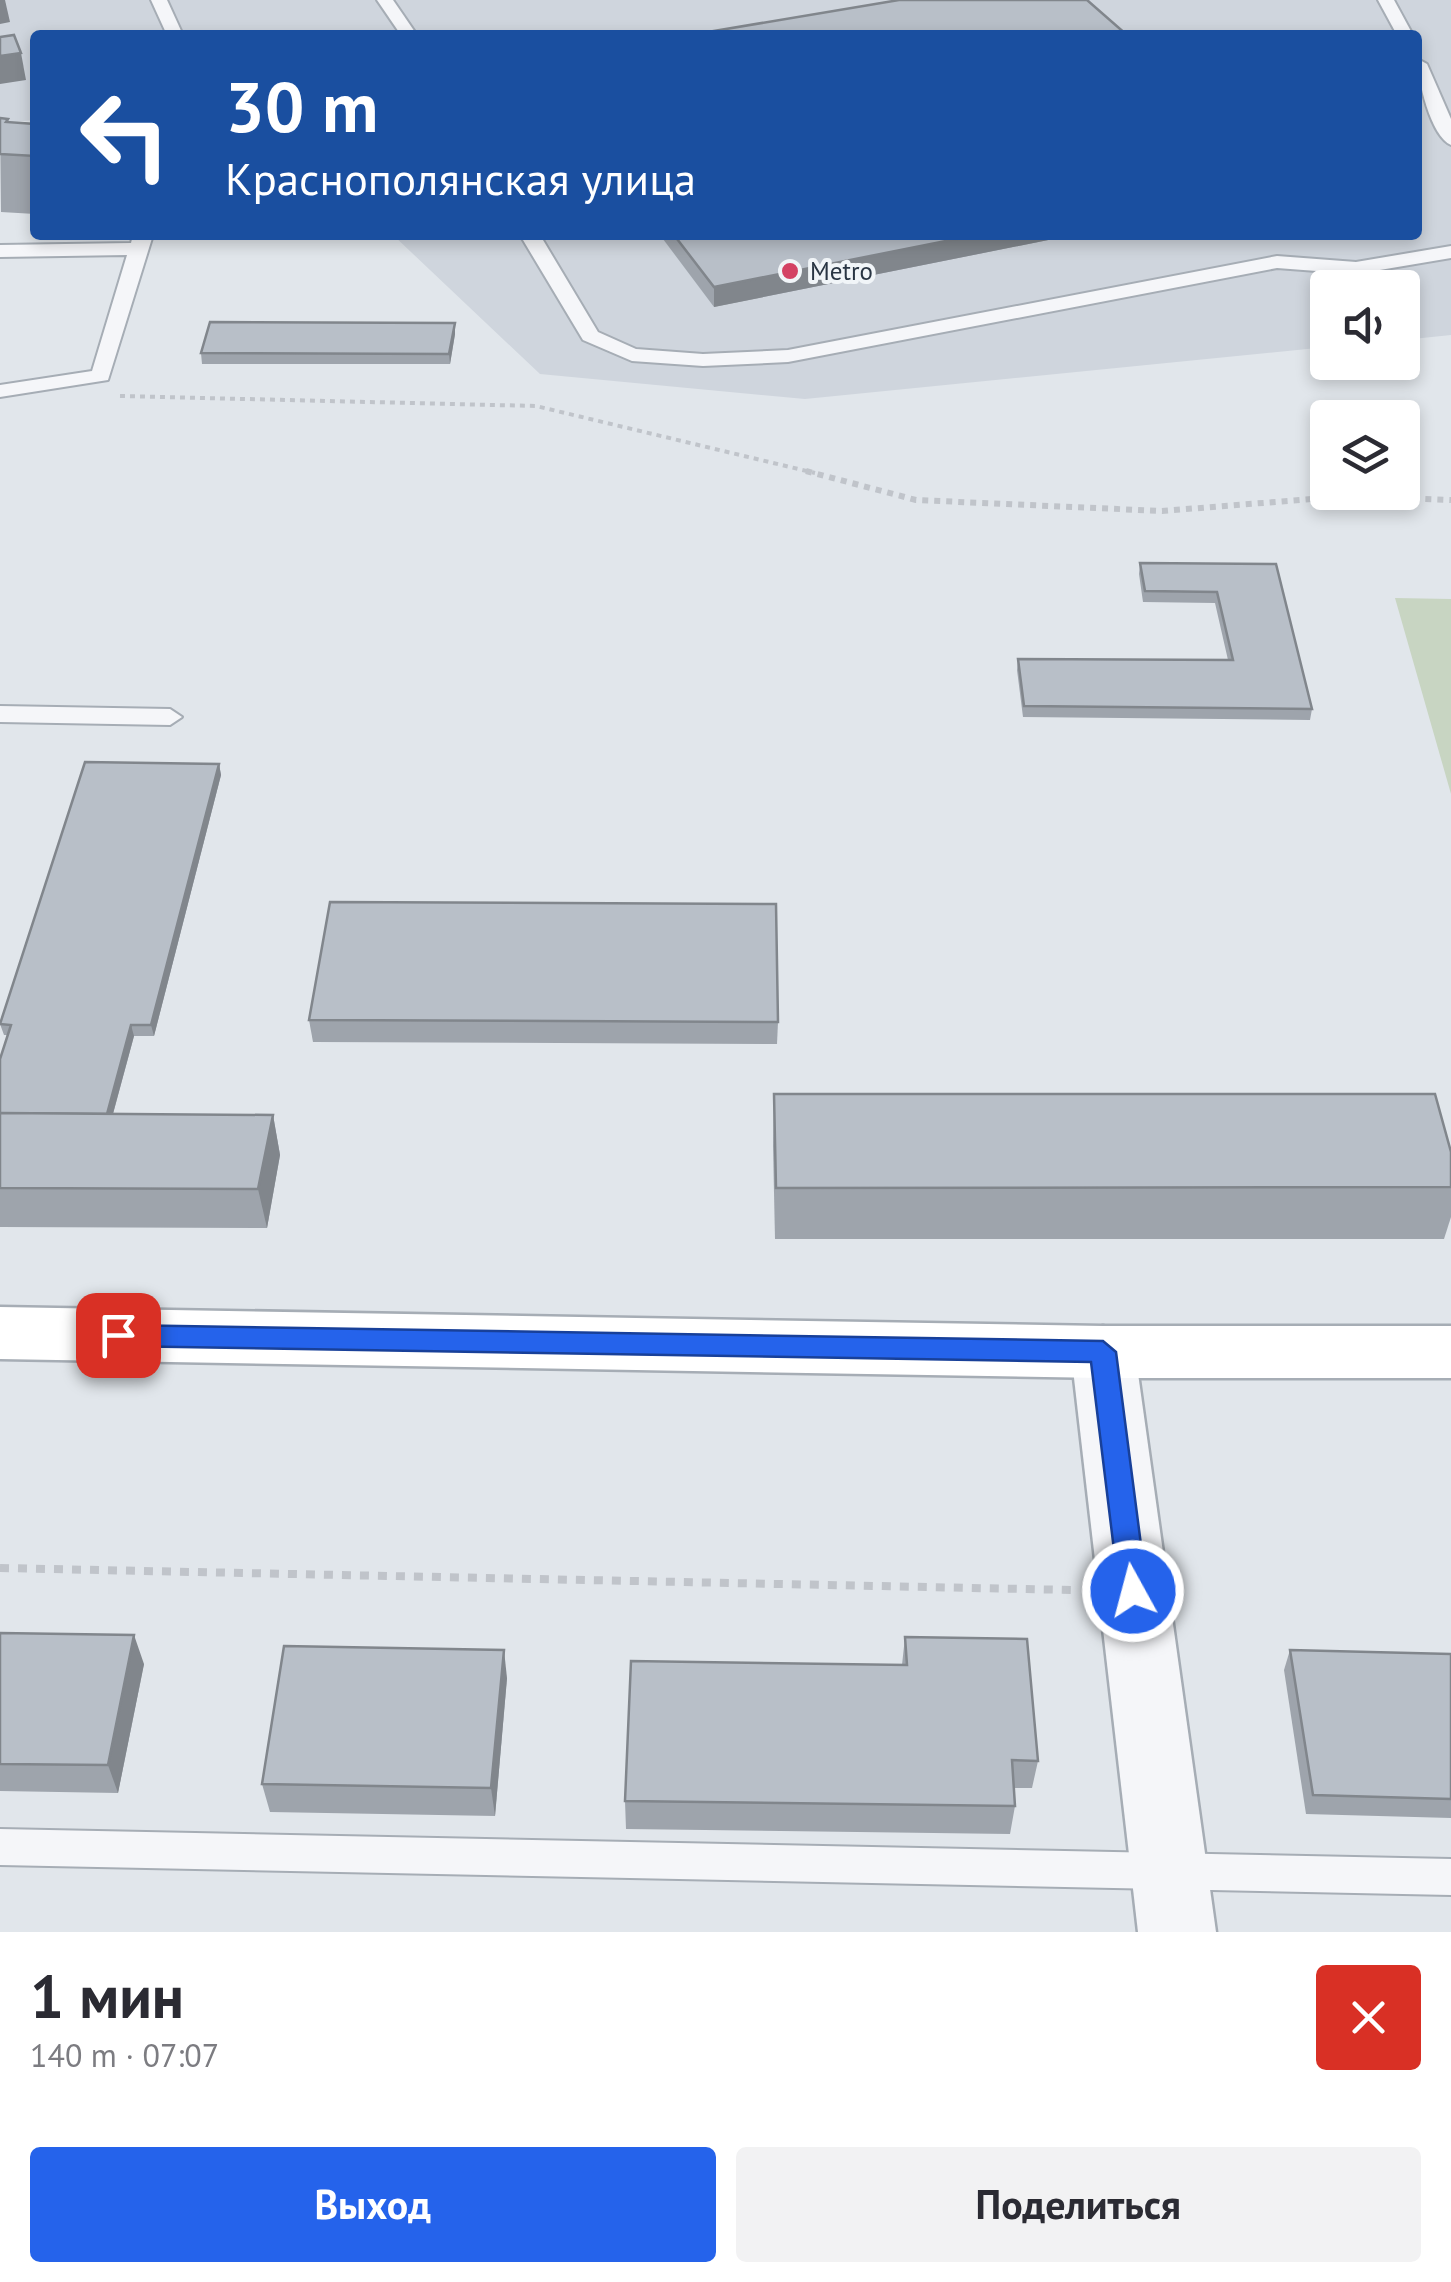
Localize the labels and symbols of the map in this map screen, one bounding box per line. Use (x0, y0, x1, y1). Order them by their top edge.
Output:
place label: Metro (810, 255, 873, 287)
marker: Metro (779, 260, 801, 282)
pin (76, 1293, 161, 1378)
position arrow (1081, 1539, 1185, 1643)

